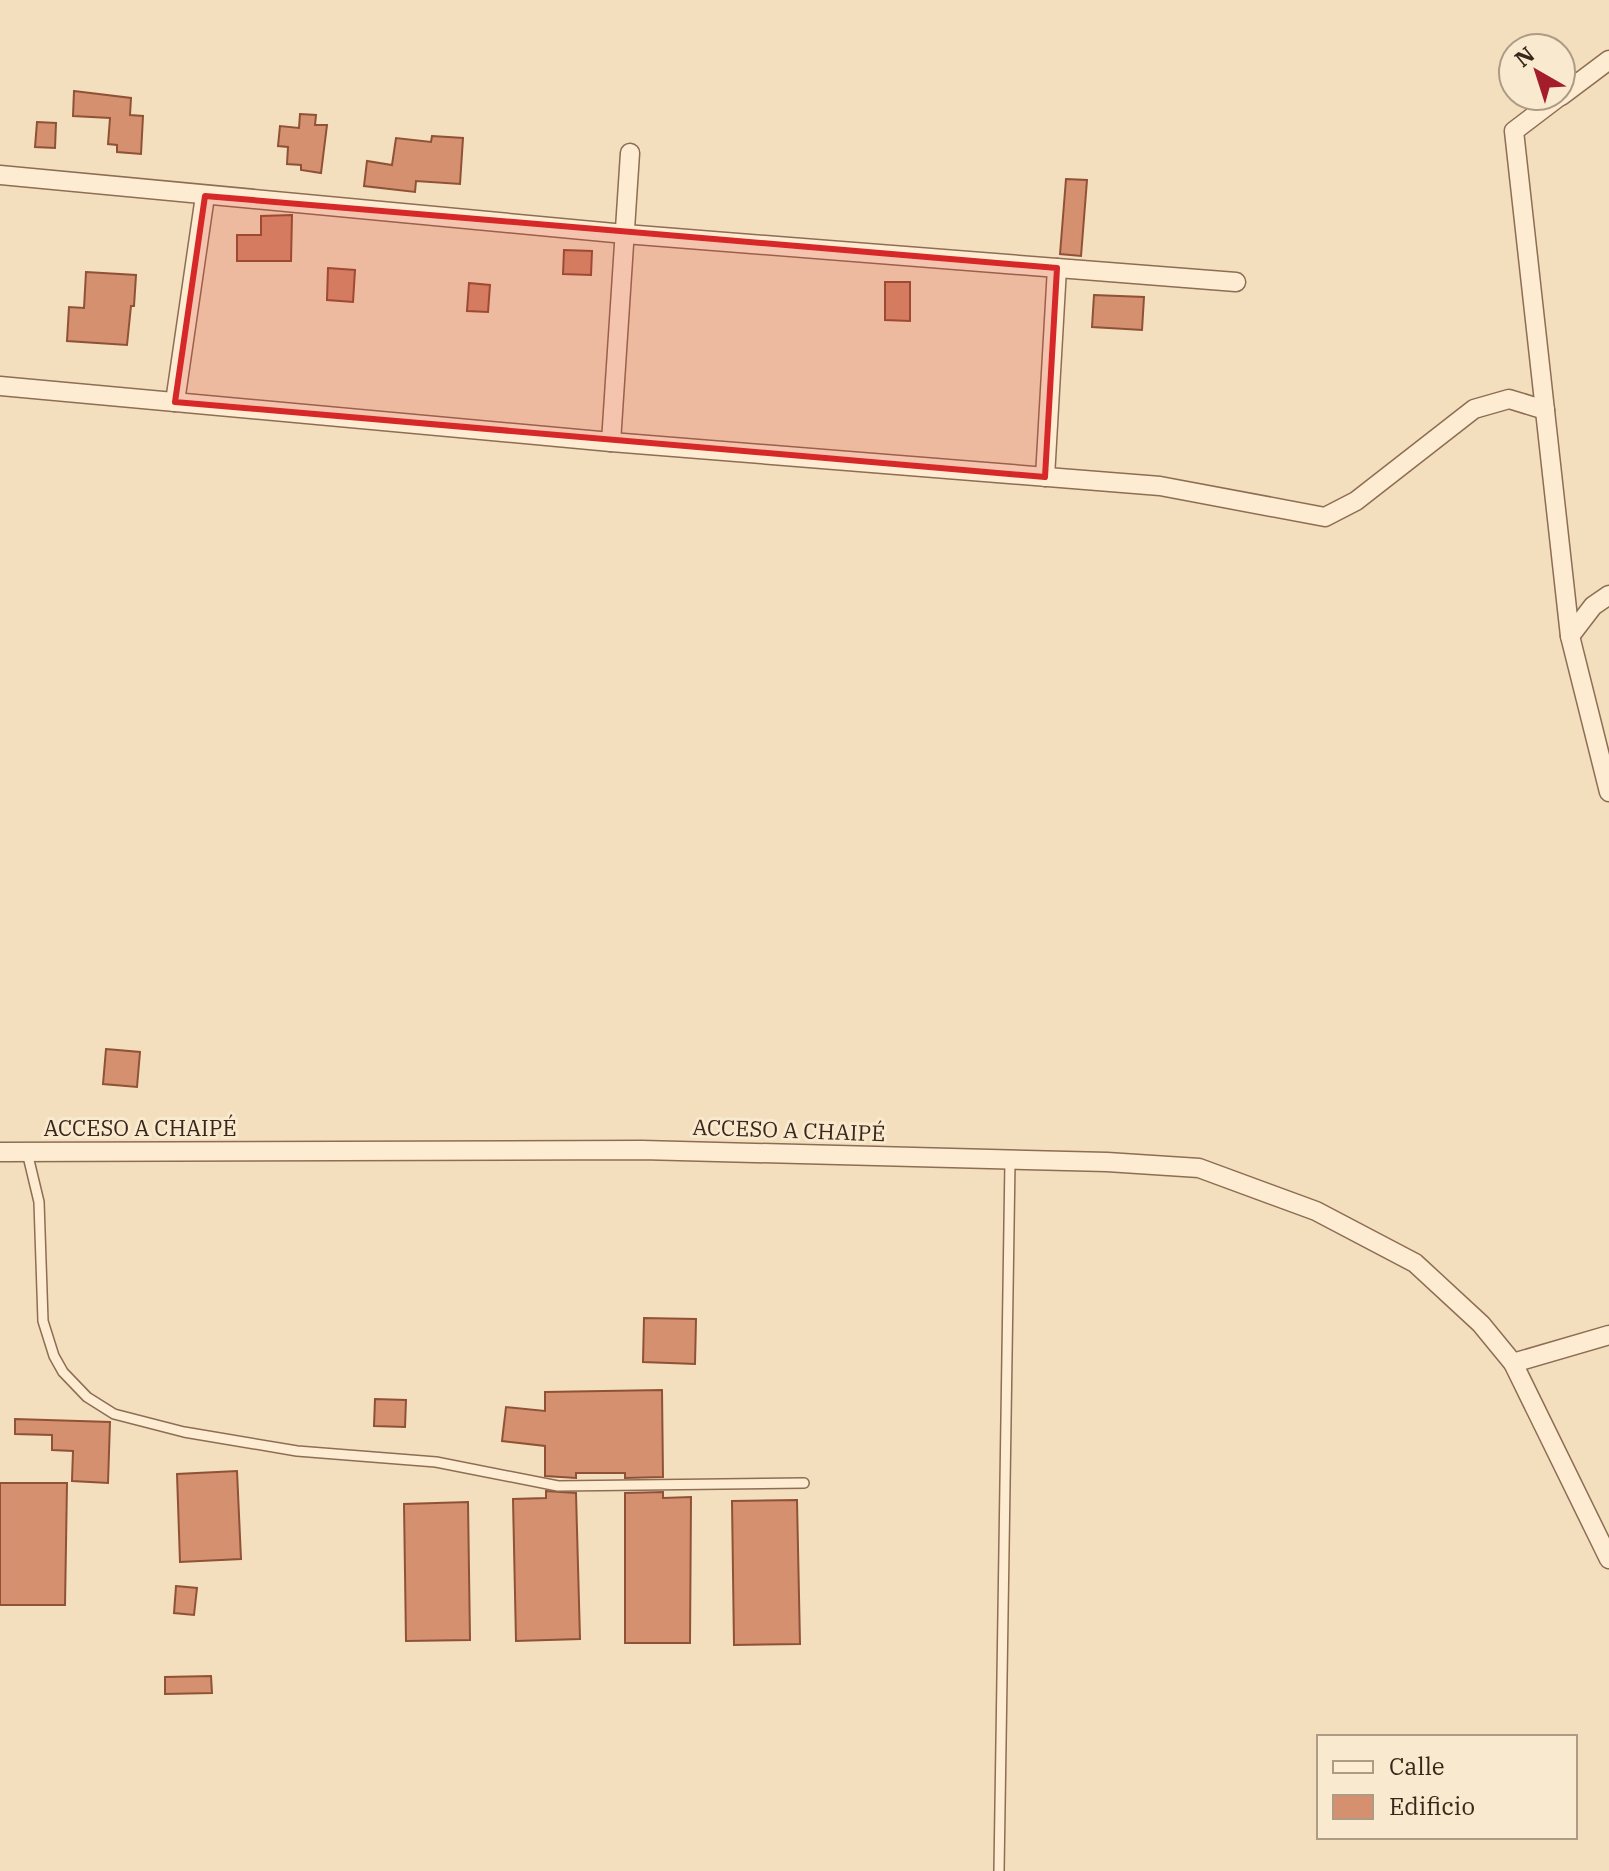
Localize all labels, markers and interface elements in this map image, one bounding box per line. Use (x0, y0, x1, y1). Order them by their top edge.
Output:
north arrow (1497, 32, 1577, 112)
text: N (1508, 39, 1540, 73)
street label: ACCESO A CHAIPÉ (692, 1112, 886, 1147)
street label: ACCESO A CHAIPÉ (43, 1113, 237, 1142)
legend (1317, 1735, 1577, 1839)
text: Calle (1389, 1750, 1445, 1782)
text: Edificio (1389, 1790, 1475, 1822)

